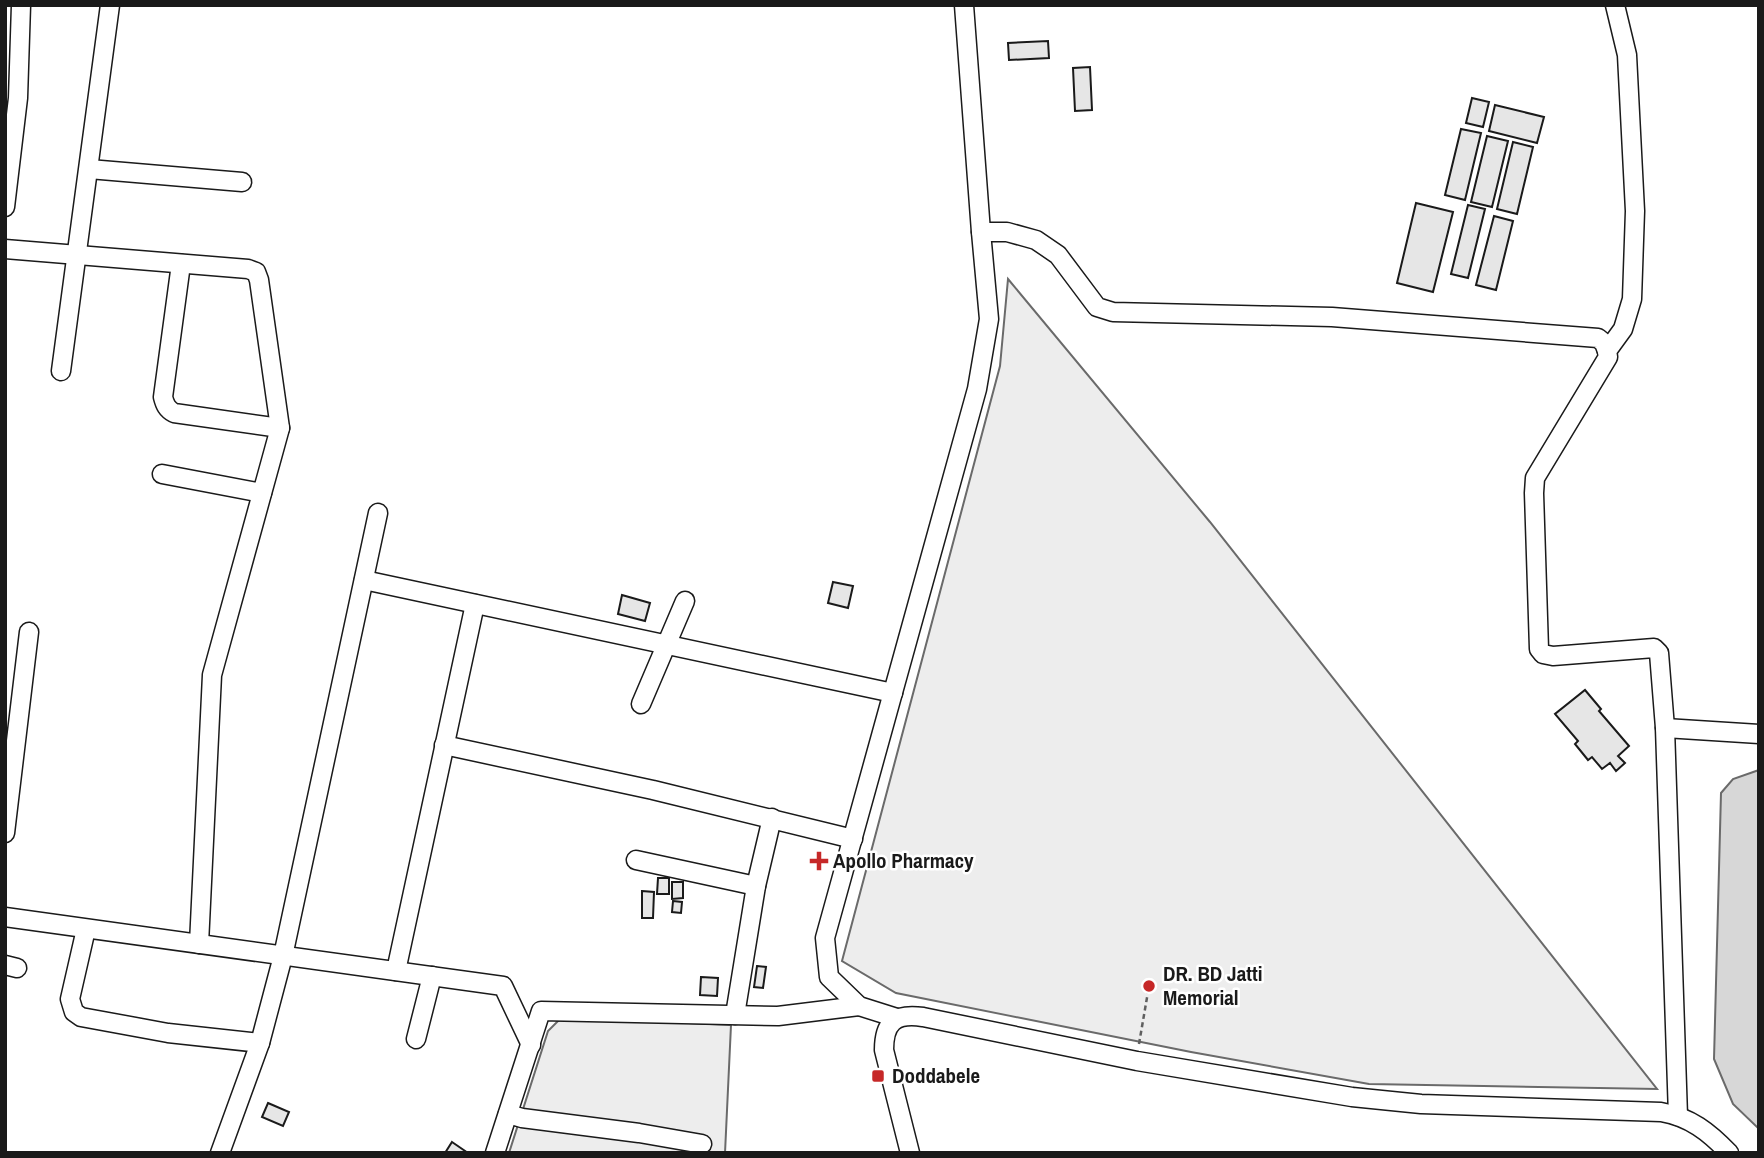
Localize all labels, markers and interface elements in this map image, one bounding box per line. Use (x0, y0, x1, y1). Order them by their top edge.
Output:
place label: Apollo Pharmacy (833, 846, 974, 875)
marker: Apollo Pharmacy (811, 853, 827, 869)
place label: DR. BD Jatti Memorial (1163, 959, 1263, 1012)
marker: DR. BD Jatti Memorial (1141, 978, 1157, 994)
place label: Doddabele (892, 1061, 980, 1090)
marker: Doddabele (870, 1068, 886, 1084)

